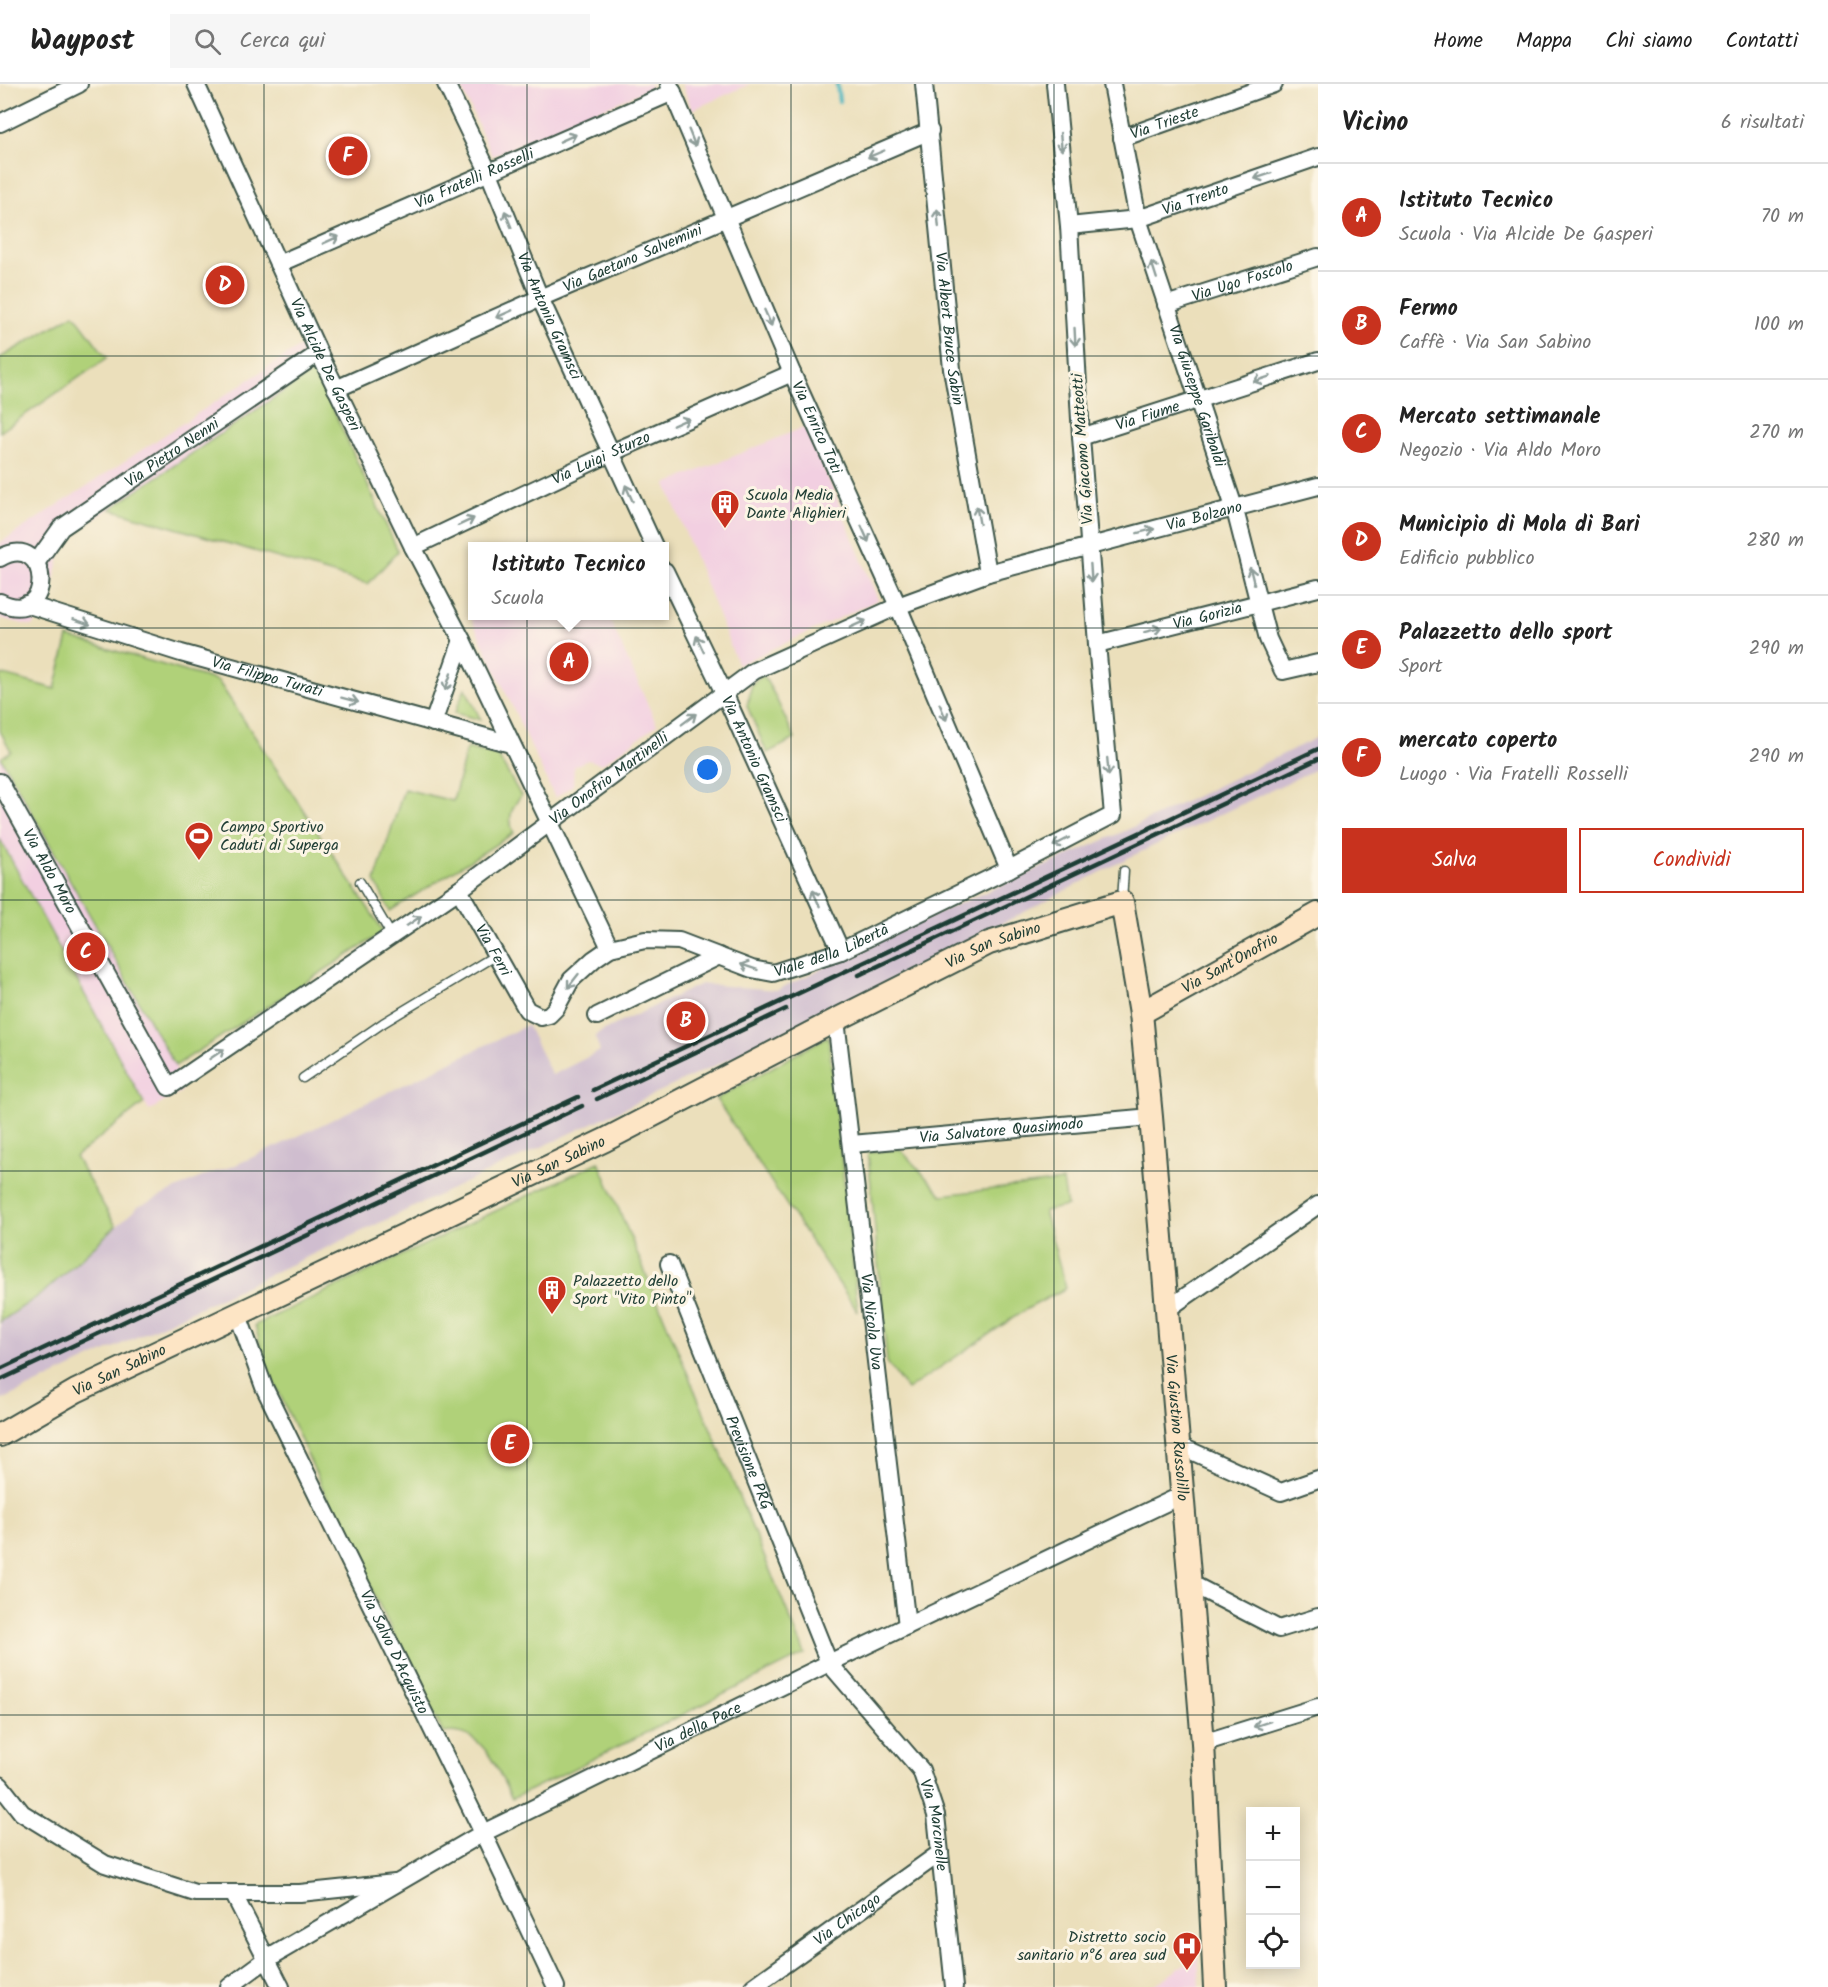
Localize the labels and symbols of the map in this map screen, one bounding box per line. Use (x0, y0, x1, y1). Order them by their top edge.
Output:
street label: Via Trieste (1127, 99, 1202, 147)
one-way arrow (687, 128, 698, 147)
one-way arrow (558, 132, 577, 143)
one-way arrow (1056, 132, 1067, 152)
pin: F (328, 134, 368, 178)
street label: Via Fratelli Rosselli (411, 141, 539, 216)
one-way arrow (868, 149, 886, 160)
one-way arrow (1254, 171, 1273, 182)
street label: Via Trento (1159, 176, 1232, 222)
one-way arrow (932, 209, 943, 229)
one-way arrow (502, 210, 513, 229)
street label: Via Gaetano Salvemini (559, 217, 707, 299)
one-way arrow (322, 234, 340, 246)
street label: Via Antonio Gramsci (510, 248, 589, 385)
street label: Via Albert Bruce Sabin (928, 251, 971, 407)
street label: Via Ugo Foscolo (1188, 253, 1296, 309)
one-way arrow (1148, 261, 1159, 280)
pin: D (206, 262, 244, 308)
street label: Via Alcide De Gasperi (283, 294, 368, 436)
one-way arrow (763, 308, 774, 326)
one-way arrow (496, 309, 514, 320)
street label: Via Giuseppe Garibaldi (1162, 322, 1233, 472)
one-way arrow (1070, 326, 1081, 346)
street label: Via Giacomo Matteotti (1065, 371, 1101, 525)
one-way arrow (1254, 375, 1272, 386)
street label: Via Enrico Toti (785, 377, 849, 479)
street label: Via Fiume (1112, 394, 1183, 438)
street label: Via Pietro Nenni (119, 411, 225, 494)
one-way arrow (671, 416, 689, 427)
street label: Via Luigi Sturzo (547, 425, 654, 492)
place label: Scuola Media Dante Alighieri (746, 483, 847, 526)
one-way arrow (623, 485, 635, 503)
building icon: Scuola Media Dante Alighieri (709, 488, 741, 530)
street label: Via Bolzano (1163, 494, 1245, 538)
one-way arrow (972, 506, 983, 526)
one-way arrow (456, 515, 474, 527)
one-way arrow (860, 524, 871, 542)
one-way arrow (1136, 525, 1155, 537)
one-way arrow (1086, 563, 1097, 583)
one-way arrow (1245, 567, 1257, 586)
street label: Via Gorizia (1170, 595, 1245, 637)
one-way arrow (72, 617, 91, 628)
one-way arrow (849, 617, 867, 629)
one-way arrow (1144, 624, 1163, 636)
one-way arrow (694, 636, 705, 654)
pin: A (550, 640, 588, 684)
street label: Via Filippo Turati (209, 650, 327, 704)
one-way arrow (441, 672, 452, 691)
street label: Via Antonio Gramsci (714, 691, 794, 828)
one-way arrow (340, 695, 359, 706)
one-way arrow (938, 703, 949, 721)
one-way arrow (681, 713, 697, 725)
street label: Via Onofrio Martinelli (544, 725, 675, 832)
your location (693, 755, 722, 784)
one-way arrow (1103, 757, 1114, 777)
place label: Campo Sportivo Caduti di Superga (220, 815, 339, 858)
sports icon: Campo Sportivo Caduti di Superga (183, 820, 215, 862)
street label: Via Aldo Moro (16, 824, 83, 918)
one-way arrow (1053, 836, 1070, 848)
one-way arrow (810, 889, 822, 907)
one-way arrow (405, 915, 421, 927)
street label: Via San Sabino (941, 915, 1044, 976)
street label: Viale della Libertà (771, 917, 893, 984)
street label: Via Ferri (468, 919, 518, 982)
street label: Via Sant'Onofrio (1177, 926, 1283, 1000)
pin: C (66, 930, 106, 974)
one-way arrow (740, 961, 759, 972)
one-way arrow (566, 973, 579, 989)
pin: B (666, 998, 706, 1044)
one-way arrow (209, 1048, 225, 1060)
street label: Via Salvatore Quasimodo (918, 1111, 1084, 1150)
street label: Via San Sabino (508, 1129, 610, 1195)
place label: Palazzetto dello Sport "Vito Pinto" (573, 1269, 692, 1312)
street label: Via Nicola Uva (853, 1272, 889, 1372)
building icon: Palazzetto dello Sport "Vito Pinto" (536, 1274, 568, 1316)
street label: Via San Sabino (68, 1337, 171, 1403)
street label: Via Giustino Russolillo (1158, 1353, 1195, 1502)
street label: Previsione PRG (718, 1412, 779, 1514)
pin: E (490, 1422, 530, 1466)
street label: Via Salvo D'Acquisto (353, 1586, 435, 1719)
street label: Via della Pace (651, 1695, 746, 1759)
one-way arrow (1253, 1720, 1272, 1731)
street label: Via Marcinelle (912, 1776, 954, 1872)
street label: Via Chicago (808, 1887, 886, 1952)
place label: Distretto socio sanitario n°6 area sud (1017, 1925, 1167, 1968)
hospital icon: Distretto socio sanitario n°6 area sud (1171, 1930, 1203, 1972)

